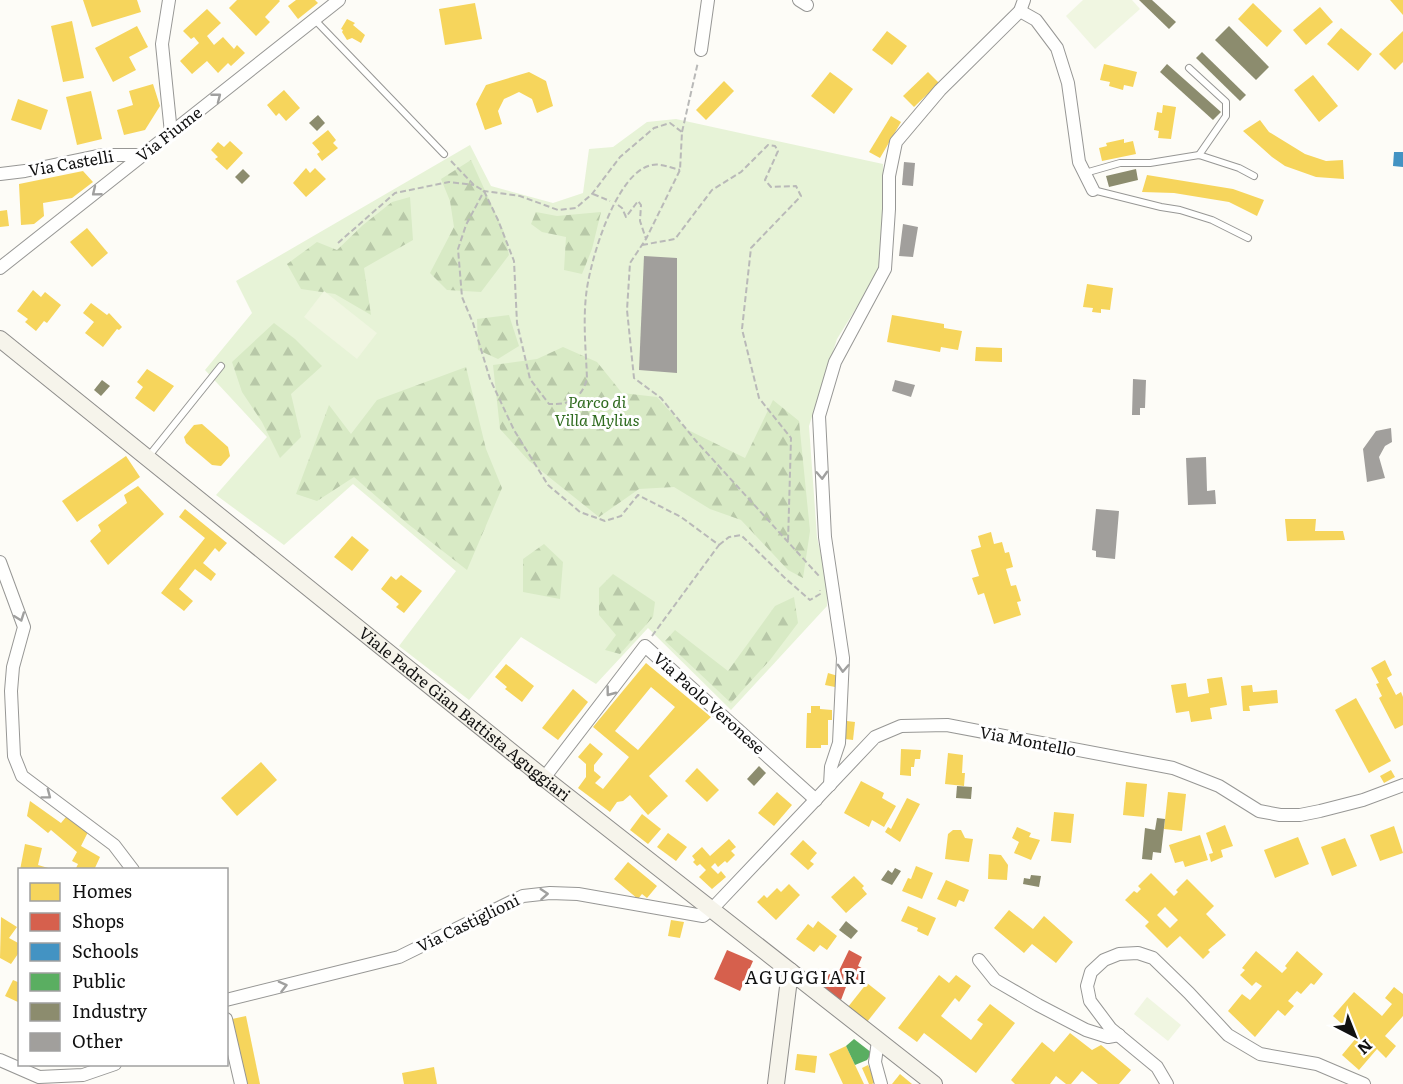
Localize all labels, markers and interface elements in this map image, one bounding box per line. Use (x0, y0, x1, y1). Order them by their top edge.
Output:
one-way arrow (210, 93, 221, 104)
street label: Via Fiume (130, 100, 206, 167)
street label: Via Castelli (26, 143, 115, 181)
one-way arrow (92, 184, 103, 195)
park label: Parco di Villa Mylius (554, 389, 640, 431)
one-way arrow (815, 470, 828, 479)
one-way arrow (13, 611, 26, 622)
street label: Viale Padre Gian Battista Aguggiari (354, 620, 577, 806)
street label: Via Paolo Veronese (649, 646, 771, 759)
one-way arrow (836, 664, 849, 673)
one-way arrow (606, 686, 617, 697)
street label: Via Montello (978, 719, 1079, 761)
one-way arrow (41, 788, 52, 799)
legend (18, 868, 228, 1066)
text: Homes (72, 877, 132, 904)
street label: Via Castiglioni (412, 887, 523, 957)
one-way arrow (540, 888, 549, 901)
text: Shops (72, 907, 124, 934)
text: Schools (72, 937, 138, 964)
district label: AGUGGIARI (745, 963, 867, 990)
text: Public (72, 967, 126, 994)
one-way arrow (278, 980, 288, 993)
text: Industry (72, 997, 148, 1024)
north arrow (1325, 1006, 1385, 1066)
text: Other (72, 1027, 123, 1054)
text: N (1353, 1034, 1379, 1061)

